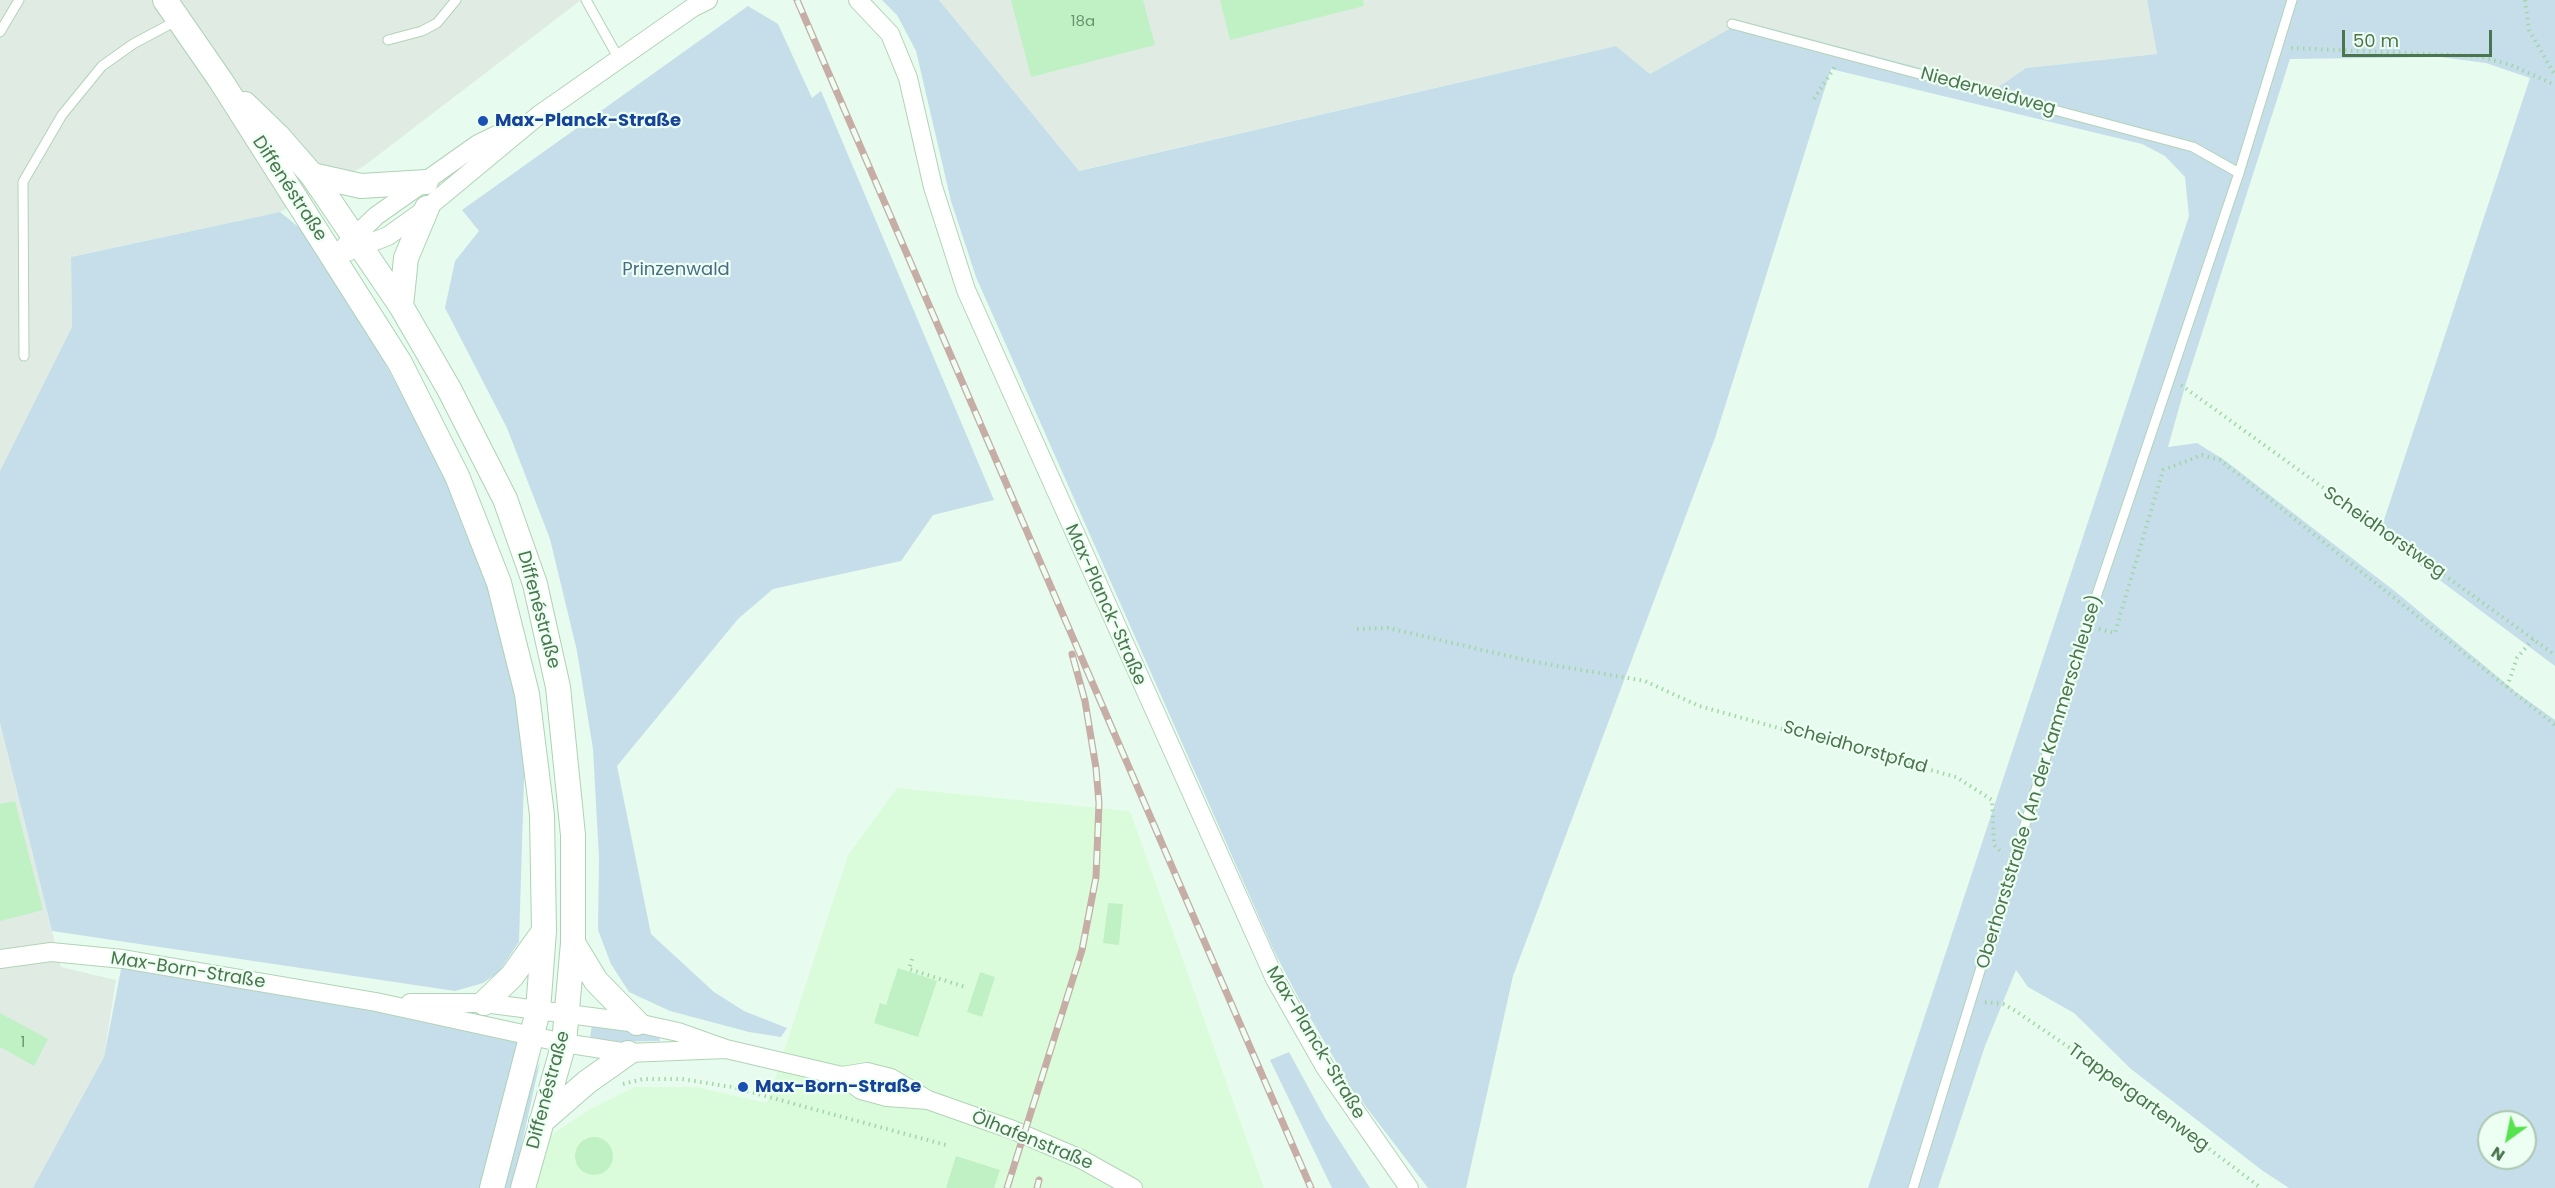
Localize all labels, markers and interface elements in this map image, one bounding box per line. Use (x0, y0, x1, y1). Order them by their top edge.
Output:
house number: 18a (1071, 13, 1095, 31)
scale bar (2345, 18, 2495, 56)
text: 50 m (2353, 28, 2399, 53)
street label: Niederweidweg (1918, 64, 2058, 120)
place label: Max-Planck-Straße (495, 110, 681, 132)
marker: Max-Planck-Straße (476, 114, 490, 128)
street label: Diffenéstraße (247, 132, 331, 246)
park label: Prinzenwald (622, 259, 730, 281)
street label: Scheidhorstweg (2319, 483, 2449, 583)
street label: Max-Planck-Straße (1060, 521, 1150, 689)
street label: Diffenéstraße (512, 549, 564, 671)
street label: Oberhorststraße (An der Kammerschleuse) (1973, 592, 2107, 972)
street label: Scheidhorstpfad (1780, 717, 1930, 779)
street label: Max-Born-Straße (109, 948, 267, 994)
street label: Max-Planck-Straße (1261, 963, 1369, 1123)
street label: Diffenéstraße (523, 1029, 575, 1151)
house number: 1 (21, 1034, 25, 1052)
street label: Trappergartenweg (2063, 1040, 2213, 1156)
place label: Max-Born-Straße (755, 1076, 921, 1098)
marker: Max-Born-Straße (736, 1080, 750, 1094)
street label: Ölhafenstraße (968, 1107, 1096, 1175)
north arrow (2477, 1110, 2537, 1170)
text: N (2487, 1141, 2509, 1167)

